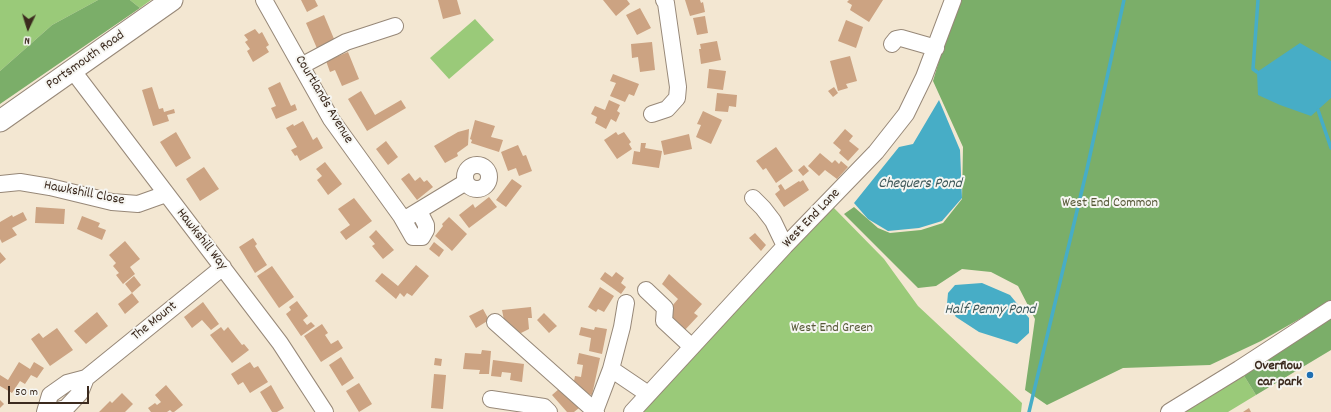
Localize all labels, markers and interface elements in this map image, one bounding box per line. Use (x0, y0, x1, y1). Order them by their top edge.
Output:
north arrow (8, 8, 48, 48)
street label: Portsmouth Road (44, 28, 128, 94)
text: N (24, 32, 30, 48)
street label: Courtlands Avenue (290, 53, 356, 147)
water label: Chequers Pond (878, 176, 962, 194)
street label: Hawkshill Close (42, 178, 126, 210)
street label: West End Lane (780, 186, 844, 252)
park label: West End Common (1062, 196, 1158, 212)
street label: Hawkshill Way (172, 206, 230, 274)
street label: The Mount (129, 299, 181, 345)
water label: Half Penny Pond (944, 302, 1036, 320)
park label: West End Green (791, 321, 873, 337)
place label: Overflow car park (1255, 359, 1302, 392)
marker: Overflow car park (1305, 370, 1315, 380)
scale bar (10, 378, 91, 404)
text: 50 m (15, 384, 38, 401)

